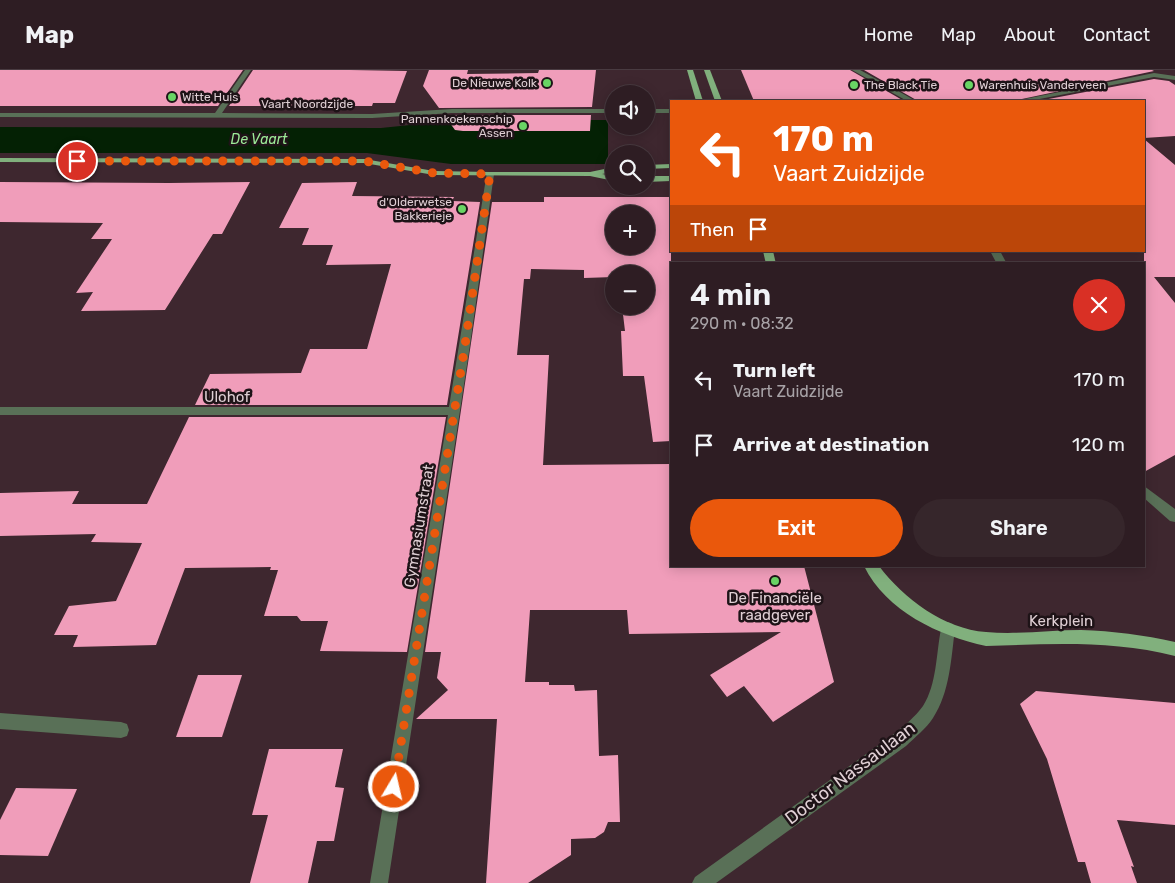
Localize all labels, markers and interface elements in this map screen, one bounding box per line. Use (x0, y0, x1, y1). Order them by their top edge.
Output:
text: Map (25, 21, 74, 49)
text: Home (864, 24, 913, 46)
text: Map (941, 24, 976, 46)
text: About (1004, 24, 1055, 46)
text: Contact (1083, 24, 1150, 46)
place label: De Nieuwe Kolk (452, 76, 538, 90)
marker: De Nieuwe Kolk (541, 77, 553, 89)
place label: The Black Tie (864, 78, 937, 92)
place label: Warenhuis Vanderveen (979, 78, 1106, 92)
marker: The Black Tie (848, 79, 860, 91)
marker: Warenhuis Vanderveen (963, 79, 975, 91)
map controls (605, 85, 655, 315)
button: sound (605, 85, 655, 135)
place label: Witte Huis (182, 90, 238, 104)
marker: Witte Huis (166, 91, 178, 103)
street label: Vaart Noordzijde (261, 97, 353, 111)
place label: Pannenkoekenschip Assen (401, 112, 513, 140)
text: 170 m (773, 118, 874, 160)
marker: Pannenkoekenschip Assen (517, 120, 529, 132)
icon: left (690, 120, 755, 185)
water label: De Vaart (231, 131, 288, 148)
pin (56, 140, 98, 182)
button: search (605, 145, 655, 195)
icon: arrive (63, 147, 91, 175)
text: Vaart Zuidzijde (773, 160, 925, 187)
place label: d'Olderwetse Bakkerieje (379, 195, 452, 223)
marker: d'Olderwetse Bakkerieje (456, 203, 468, 215)
button: + (605, 205, 655, 255)
icon: arrive (744, 215, 772, 243)
text: Then (690, 218, 734, 241)
button: − (605, 265, 655, 315)
text: 4 min (690, 277, 771, 313)
button: close (1073, 279, 1125, 331)
text: 290 m · 08:32 (690, 314, 794, 333)
text: Turn left (733, 359, 815, 382)
icon: left (690, 366, 718, 394)
text: 170 m (1074, 368, 1125, 391)
text: Vaart Zuidzijde (733, 382, 843, 401)
street label: Ulohof (204, 388, 250, 406)
icon: arrive (690, 431, 718, 459)
text: Arrive at destination (733, 433, 929, 456)
text: 120 m (1072, 433, 1125, 456)
street label: Gymnasiumstraat (400, 463, 438, 589)
button: Exit (690, 499, 903, 557)
button: Share (913, 499, 1125, 557)
marker: De Financiële raadgever (769, 575, 781, 587)
place label: De Financiële raadgever (728, 589, 822, 624)
street label: Kerkplein (1029, 612, 1093, 630)
street label: Doctor Nassaulaan (780, 717, 920, 829)
position arrow (367, 760, 419, 812)

